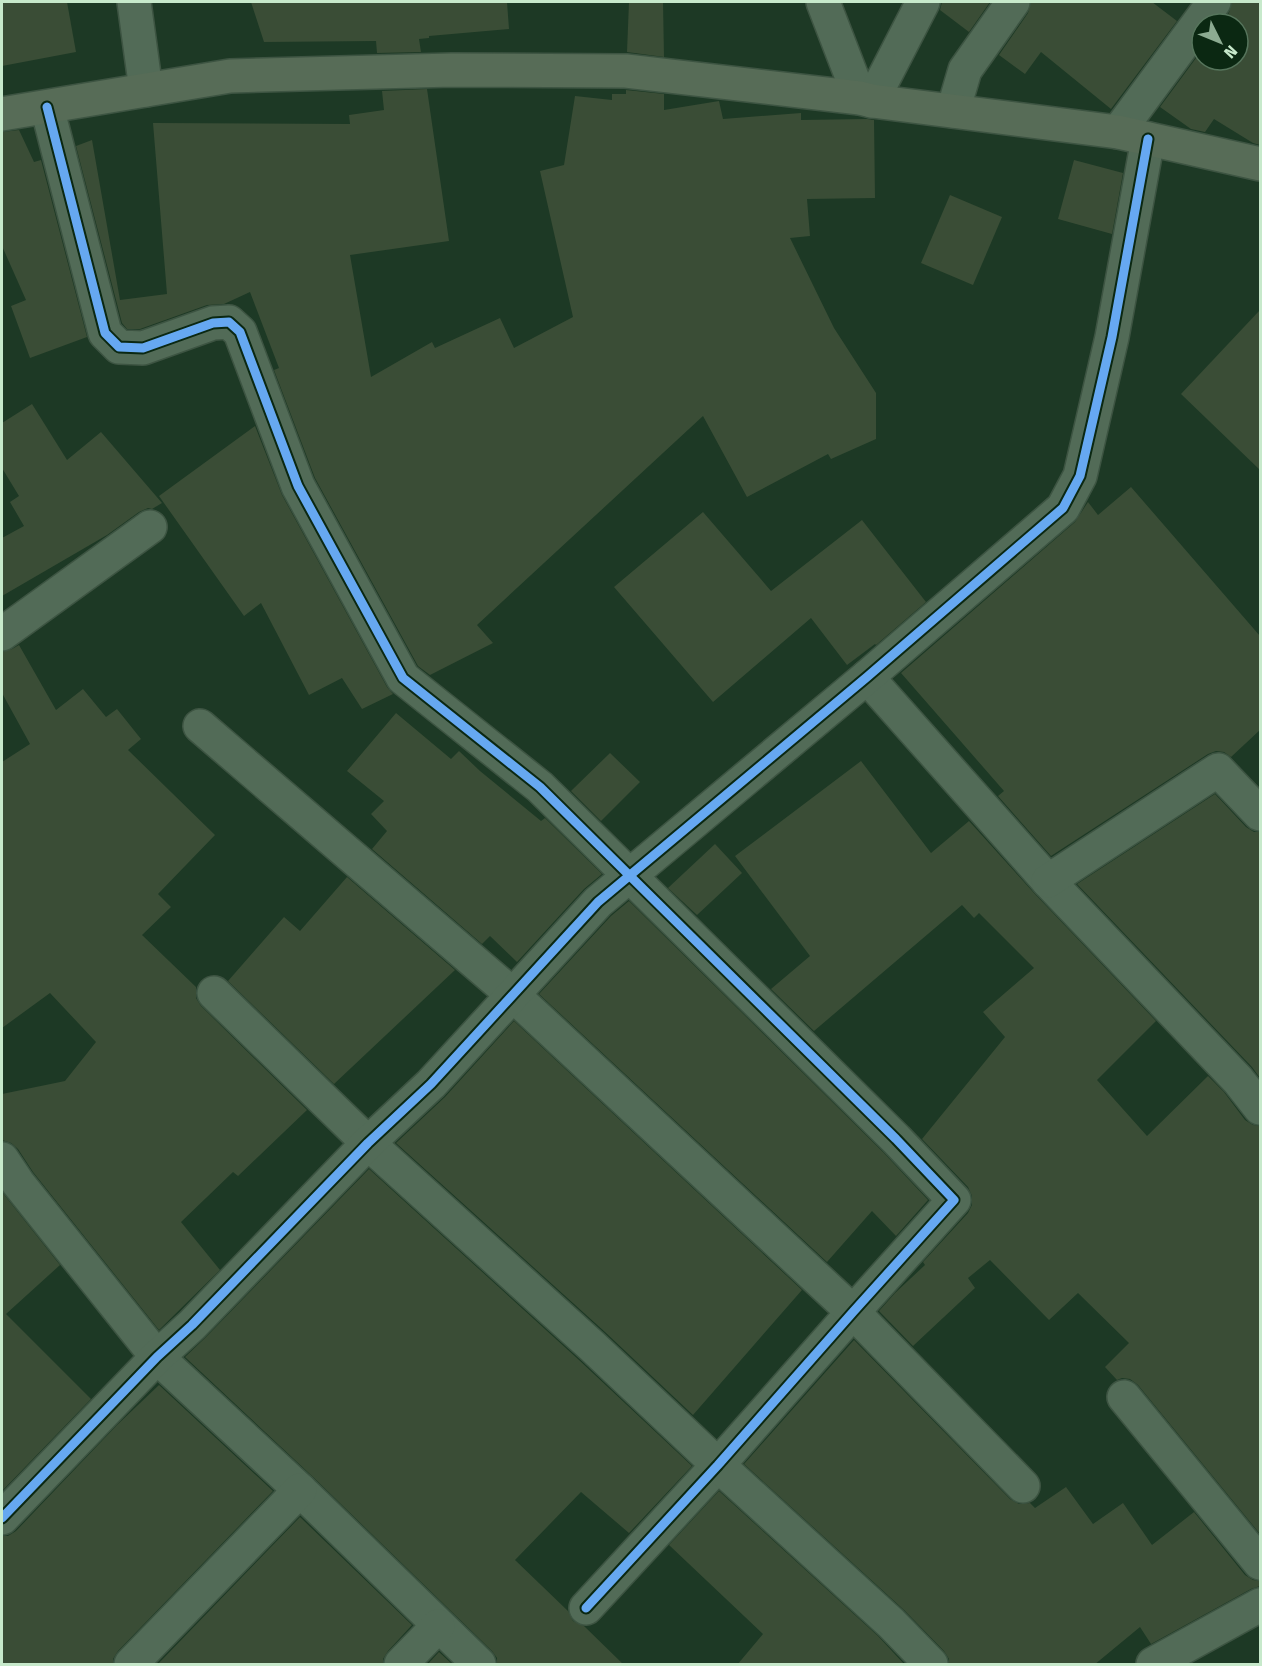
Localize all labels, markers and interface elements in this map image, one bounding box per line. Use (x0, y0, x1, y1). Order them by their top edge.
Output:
north arrow (1190, 12, 1250, 72)
text: N (1220, 42, 1241, 62)

